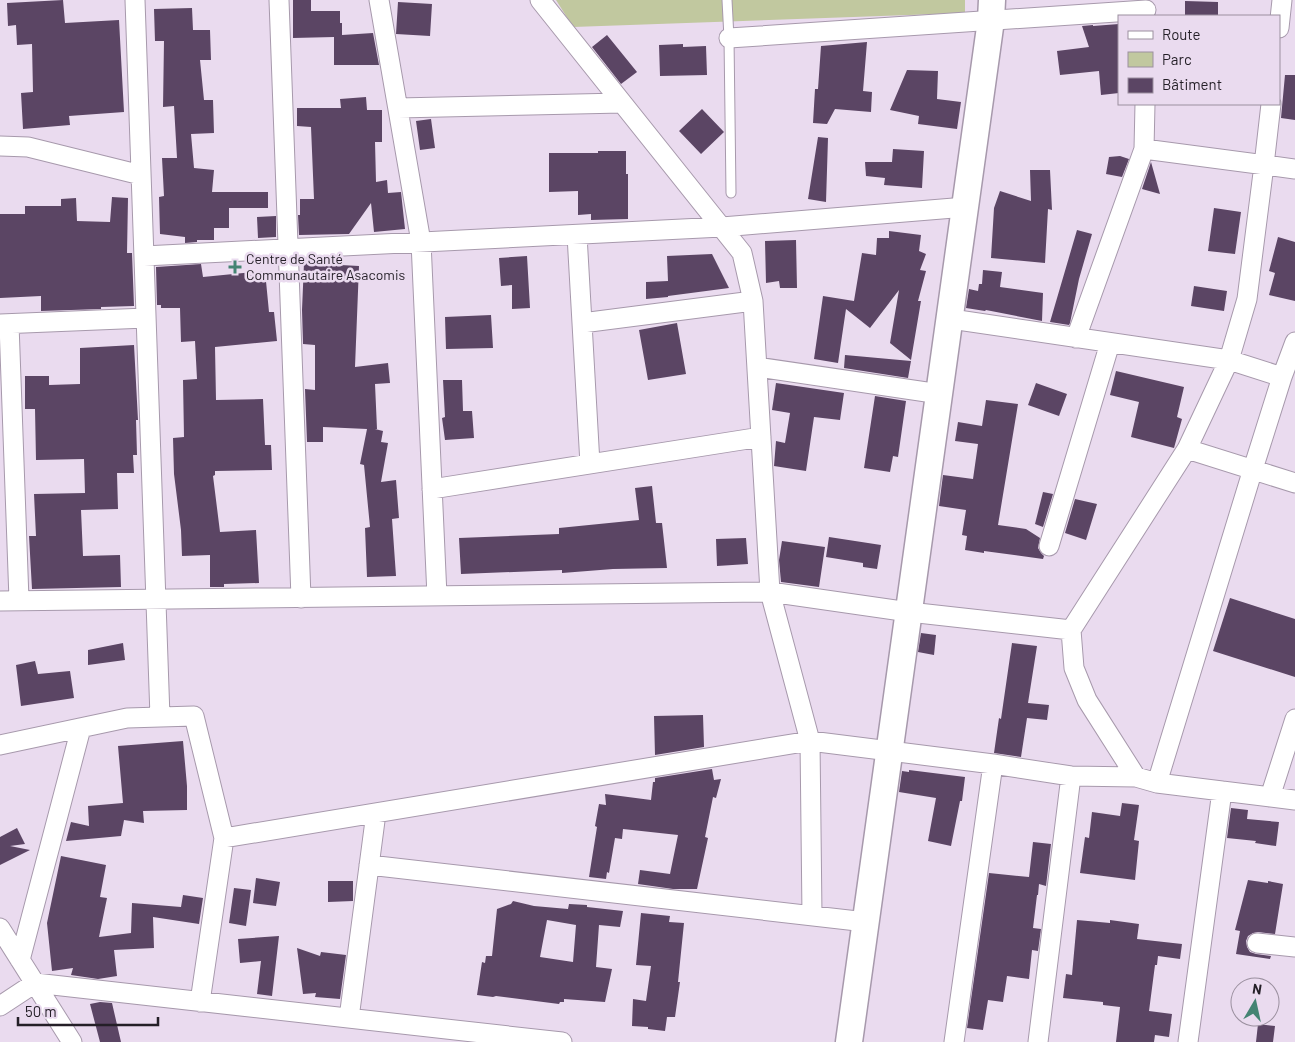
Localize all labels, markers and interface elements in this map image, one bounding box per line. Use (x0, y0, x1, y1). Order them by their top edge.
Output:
legend (1118, 15, 1280, 105)
text: Route (1162, 25, 1201, 43)
text: Parc (1162, 50, 1192, 68)
text: Bâtiment (1162, 75, 1222, 93)
place label: Centre de Santé Communautaire Asacomis (246, 250, 405, 283)
marker: Centre de Santé Communautaire Asacomis (228, 260, 242, 274)
north arrow (1230, 977, 1280, 1027)
text: N (1251, 980, 1263, 998)
scale bar (18, 994, 158, 1026)
text: 50 m (25, 1002, 57, 1020)

